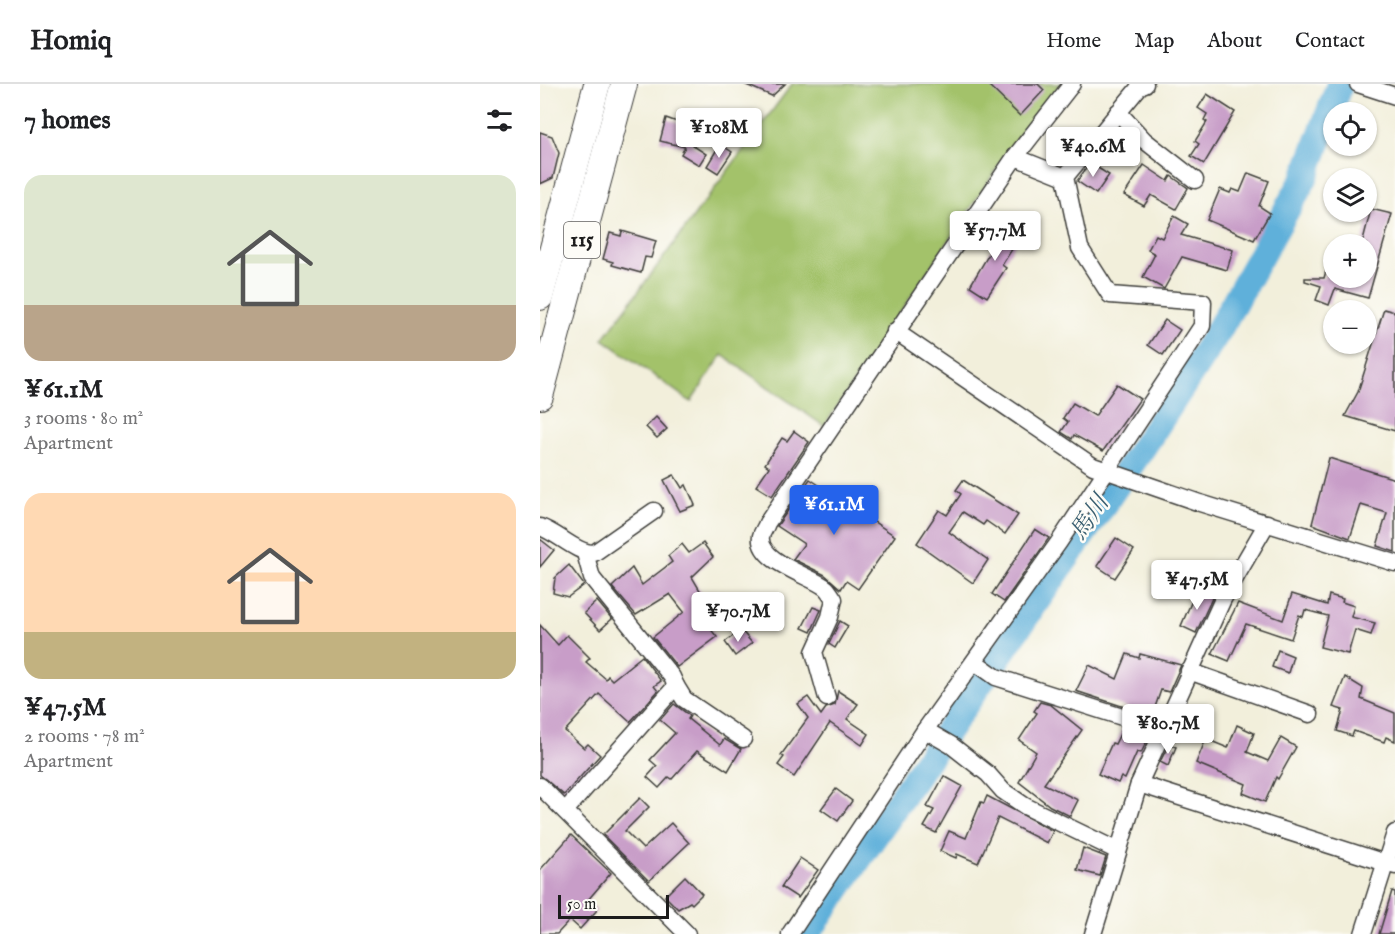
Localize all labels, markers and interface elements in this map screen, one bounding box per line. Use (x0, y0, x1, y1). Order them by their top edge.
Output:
text: Homiq (30, 24, 112, 59)
text: Home (1046, 28, 1101, 55)
text: Map (1134, 28, 1174, 55)
text: About (1207, 28, 1262, 55)
text: Contact (1295, 28, 1365, 55)
map controls (1323, 102, 1377, 354)
button: locate (1323, 102, 1377, 156)
text: 7 homes (24, 104, 111, 137)
icon: filters (483, 104, 516, 137)
pin: ¥108M (677, 108, 761, 159)
text: ¥108M (690, 115, 748, 140)
pin: ¥40.6M (1044, 127, 1142, 178)
text: ¥40.6M (1060, 134, 1126, 159)
button: layers (1323, 168, 1377, 222)
pin: ¥57.7M (946, 211, 1044, 262)
icon: home (216, 214, 324, 322)
text: ¥57.7M (964, 218, 1026, 243)
road number: 115 (564, 222, 600, 258)
button: + (1323, 234, 1377, 288)
button: − (1323, 300, 1377, 354)
text: ¥61.1M (24, 373, 103, 406)
text: 3 rooms · 80 m² (24, 406, 143, 431)
text: Apartment (24, 431, 113, 456)
pin: ¥61.1M (785, 485, 883, 536)
water label: 馬川 (1064, 487, 1118, 547)
text: ¥61.1M (804, 492, 864, 517)
icon: home (216, 532, 324, 640)
pin: ¥47.5M (1148, 560, 1246, 611)
text: ¥47.5M (1165, 567, 1229, 592)
pin: ¥70.7M (689, 592, 787, 643)
text: ¥70.7M (705, 599, 771, 624)
text: ¥47.5M (24, 691, 107, 724)
pin: ¥80.7M (1119, 704, 1217, 755)
text: ¥80.7M (1136, 711, 1200, 736)
text: 2 rooms · 78 m² (24, 724, 145, 749)
text: Apartment (24, 749, 113, 774)
scale bar (558, 892, 669, 920)
text: 50 m (567, 895, 596, 915)

